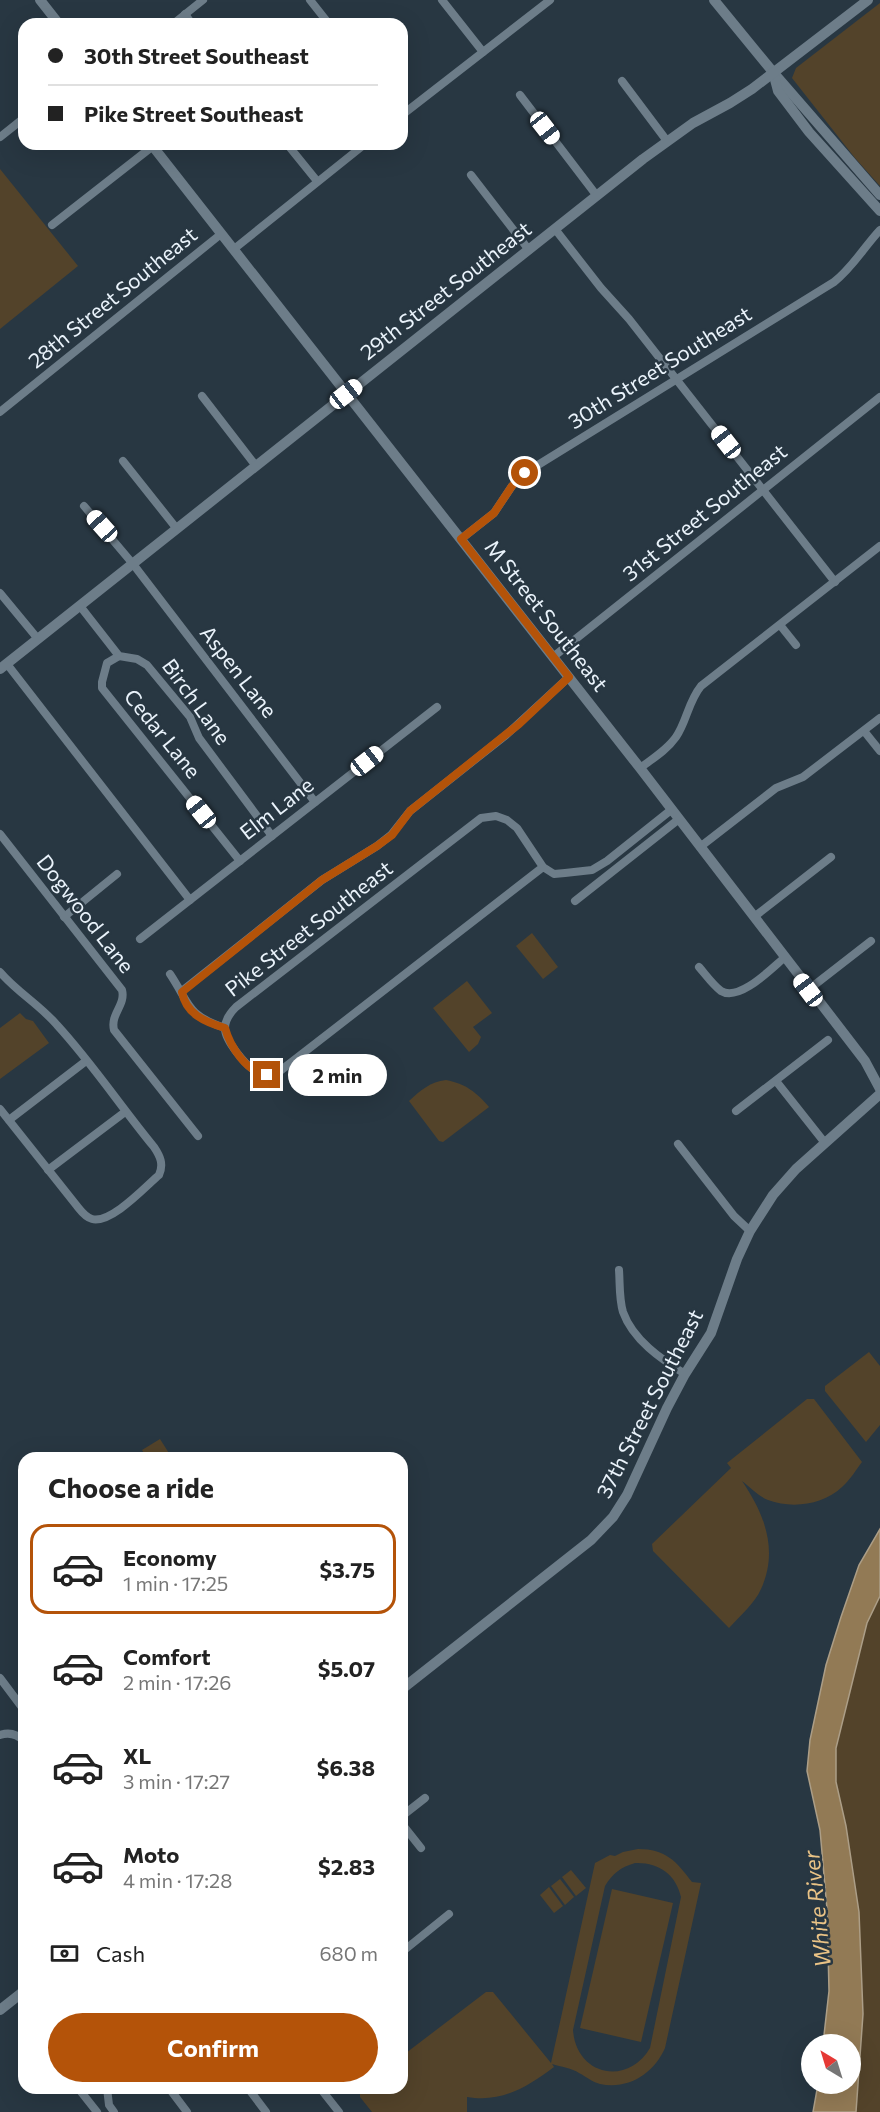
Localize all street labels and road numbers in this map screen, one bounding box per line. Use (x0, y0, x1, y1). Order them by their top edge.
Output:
street label: 29th Street Southeast (355, 215, 535, 364)
street label: 28th Street Southeast (23, 221, 201, 373)
street label: 30th Street Southeast (563, 300, 755, 433)
street label: 31st Street Southeast (617, 438, 791, 586)
street label: M Street Southeast (480, 535, 614, 696)
street label: Aspen Lane (196, 620, 283, 722)
street label: Birch Lane (158, 654, 237, 749)
street label: Cedar Lane (120, 684, 207, 783)
street label: Elm Lane (234, 771, 318, 844)
street label: Dogwood Lane (32, 849, 140, 977)
street label: Pike Street Southeast (219, 855, 397, 1001)
street label: 37th Street Southeast (590, 1305, 707, 1502)

